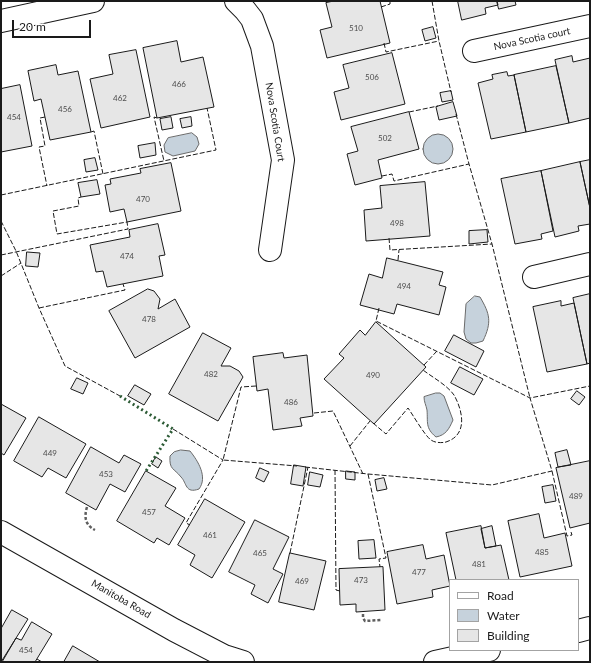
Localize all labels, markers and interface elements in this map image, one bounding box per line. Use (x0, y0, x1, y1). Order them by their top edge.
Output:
scale bar (14, 12, 93, 38)
text: 20 m (19, 19, 46, 34)
house number: 510 (349, 23, 363, 33)
street label: Nova Scotia court (493, 25, 571, 53)
house number: 506 (365, 72, 379, 82)
house number: 466 (172, 79, 186, 89)
street label: Nova Scotia Court (263, 82, 287, 162)
house number: 462 (113, 93, 127, 103)
house number: 456 (58, 104, 72, 114)
house number: 454 (7, 112, 21, 122)
house number: 502 (378, 133, 392, 143)
house number: 470 (136, 194, 150, 204)
house number: 498 (390, 218, 404, 228)
house number: 474 (120, 251, 134, 261)
house number: 494 (397, 281, 411, 291)
house number: 478 (142, 314, 156, 324)
house number: 482 (204, 369, 218, 379)
house number: 490 (366, 370, 380, 380)
house number: 486 (284, 397, 298, 407)
house number: 449 (43, 448, 57, 458)
house number: 453 (99, 469, 113, 479)
house number: 489 (569, 491, 583, 501)
house number: 457 (142, 507, 156, 517)
house number: 461 (203, 530, 217, 540)
house number: 485 (535, 547, 549, 557)
house number: 465 (253, 548, 267, 558)
house number: 481 (472, 559, 486, 569)
house number: 477 (412, 567, 426, 577)
house number: 473 (354, 575, 368, 585)
house number: 469 (295, 576, 309, 586)
street label: Manitoba Road (89, 577, 153, 621)
legend (449, 579, 579, 651)
text: Road (487, 588, 514, 603)
text: Water (487, 608, 520, 623)
text: Building (487, 628, 530, 643)
house number: 454 (19, 645, 33, 655)

